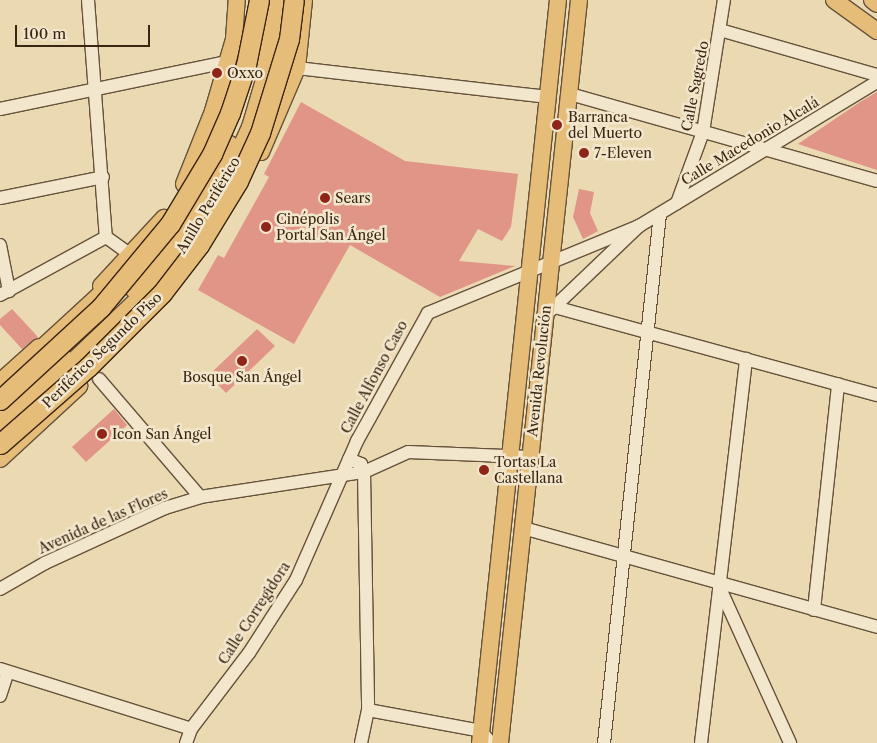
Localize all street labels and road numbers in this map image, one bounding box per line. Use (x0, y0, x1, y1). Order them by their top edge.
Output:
street label: Calle Sagredo (678, 39, 712, 133)
street label: Calle Macedonio Alcalá (678, 93, 822, 189)
street label: Anillo Periférico (173, 154, 243, 256)
street label: Periférico Segundo Piso (39, 289, 165, 411)
street label: Avenida Revolución (524, 304, 554, 438)
street label: Calle Alfonso Caso (337, 317, 411, 437)
street label: Avenida de las Flores (36, 485, 170, 557)
street label: Calle Corregidora (215, 559, 293, 667)

